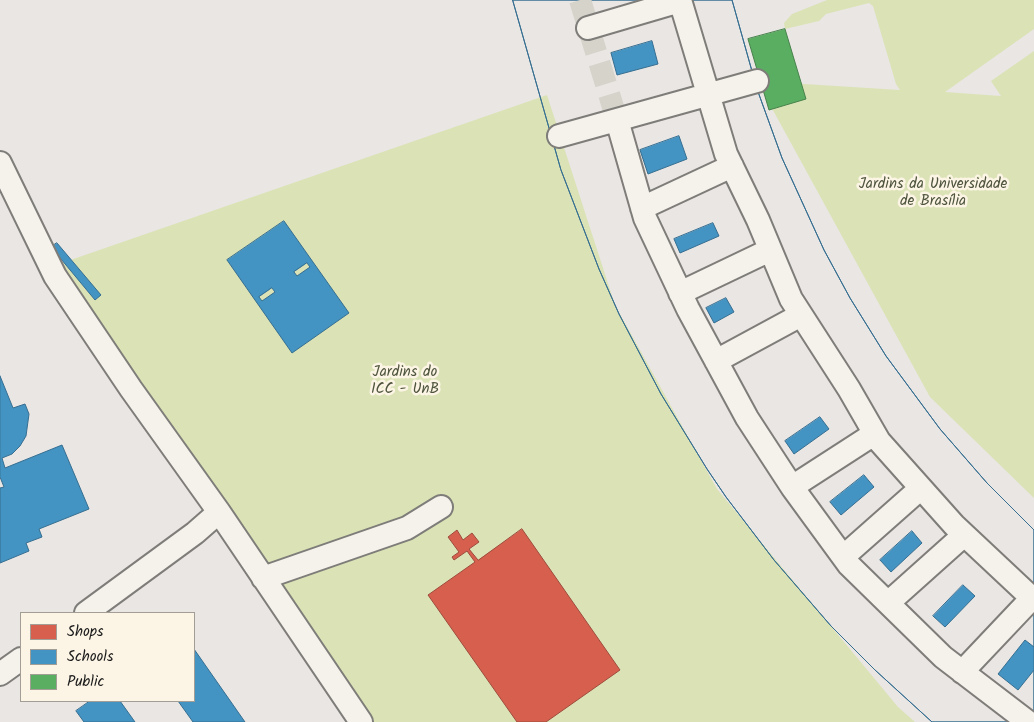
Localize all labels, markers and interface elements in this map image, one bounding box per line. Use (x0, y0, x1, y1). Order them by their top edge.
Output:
park label: Jardins da Universidade de Brasília (859, 176, 1007, 211)
park label: Jardins do ICC - UnB (371, 364, 439, 399)
legend (20, 612, 195, 702)
text: Shops (67, 620, 103, 644)
text: Schools (67, 645, 113, 669)
text: Public (67, 670, 104, 694)

